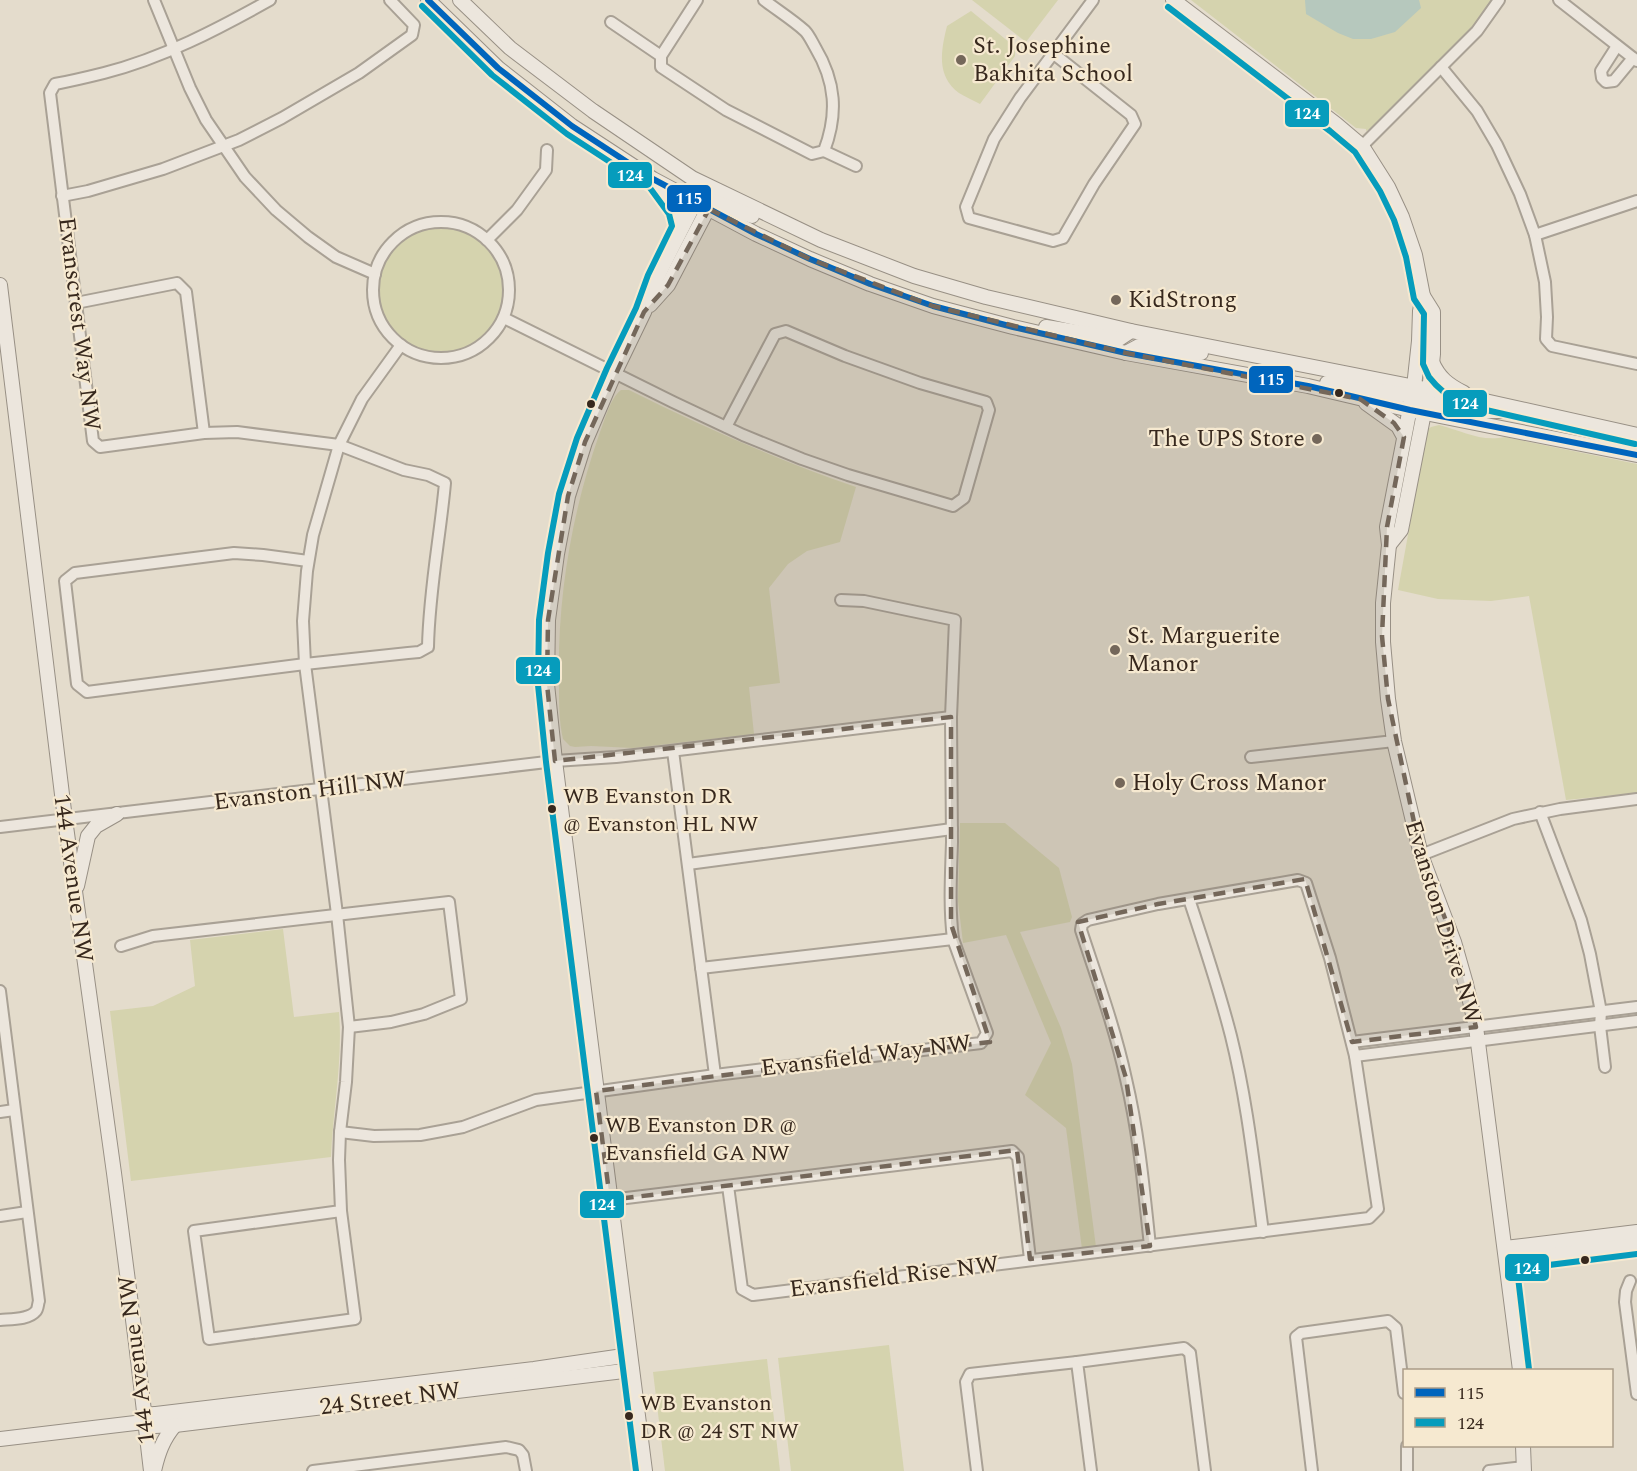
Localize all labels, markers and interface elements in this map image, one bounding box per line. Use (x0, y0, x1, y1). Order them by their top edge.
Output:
place label: St. Josephine Bakhita School (973, 28, 1133, 92)
marker: St. Josephine Bakhita School (954, 53, 968, 67)
line badge: 124 (1284, 99, 1330, 128)
text: 124 (1294, 102, 1320, 126)
line badge: 124 (607, 161, 653, 189)
text: 124 (617, 164, 643, 188)
line badge: 115 (666, 184, 712, 213)
text: 115 (676, 187, 702, 211)
street label: Evanscrest Way NW (48, 215, 110, 433)
place label: KidStrong (1128, 282, 1237, 318)
marker: KidStrong (1109, 293, 1123, 307)
line badge: 115 (1248, 365, 1294, 394)
text: 115 (1258, 368, 1284, 392)
unlabelled marker (1333, 387, 1345, 399)
line badge: 124 (1442, 389, 1488, 418)
text: 124 (1452, 392, 1478, 416)
unlabelled marker (585, 398, 597, 410)
place label: The UPS Store (1148, 421, 1305, 457)
marker: The UPS Store (1310, 432, 1324, 446)
place label: St. Marguerite Manor (1127, 618, 1280, 682)
marker: St. Marguerite Manor (1108, 643, 1122, 657)
line badge: 124 (515, 656, 561, 685)
text: 124 (525, 659, 551, 683)
street label: Evanston Hill NW (212, 761, 409, 821)
place label: Holy Cross Manor (1132, 765, 1327, 801)
marker: Holy Cross Manor (1113, 776, 1127, 790)
place label: WB Evanston DR @ Evanston HL NW (563, 780, 759, 841)
street label: 144 Avenue NW (43, 791, 103, 965)
marker: WB Evanston DR @ Evanston HL NW (546, 803, 558, 815)
street label: Evanston Drive NW (1395, 816, 1491, 1029)
street label: Evansfield Way NW (759, 1025, 974, 1087)
place label: WB Evanston DR @ Evansfield GA NW (605, 1109, 797, 1170)
marker: WB Evanston DR @ Evansfield GA NW (588, 1132, 600, 1144)
line badge: 124 (579, 1190, 625, 1219)
text: 124 (589, 1193, 615, 1217)
street label: Evansfield Rise NW (787, 1246, 1001, 1308)
line badge: 124 (1504, 1253, 1550, 1282)
unlabelled marker (1579, 1254, 1591, 1266)
text: 124 (1514, 1257, 1540, 1281)
street label: 144 Avenue NW (109, 1273, 165, 1446)
legend (1403, 1369, 1613, 1447)
street label: 24 Street NW (318, 1372, 463, 1425)
text: 115 (1457, 1380, 1484, 1407)
place label: WB Evanston DR @ 24 ST NW (640, 1387, 799, 1448)
marker: WB Evanston DR @ 24 ST NW (623, 1410, 635, 1422)
text: 124 (1457, 1410, 1484, 1437)

